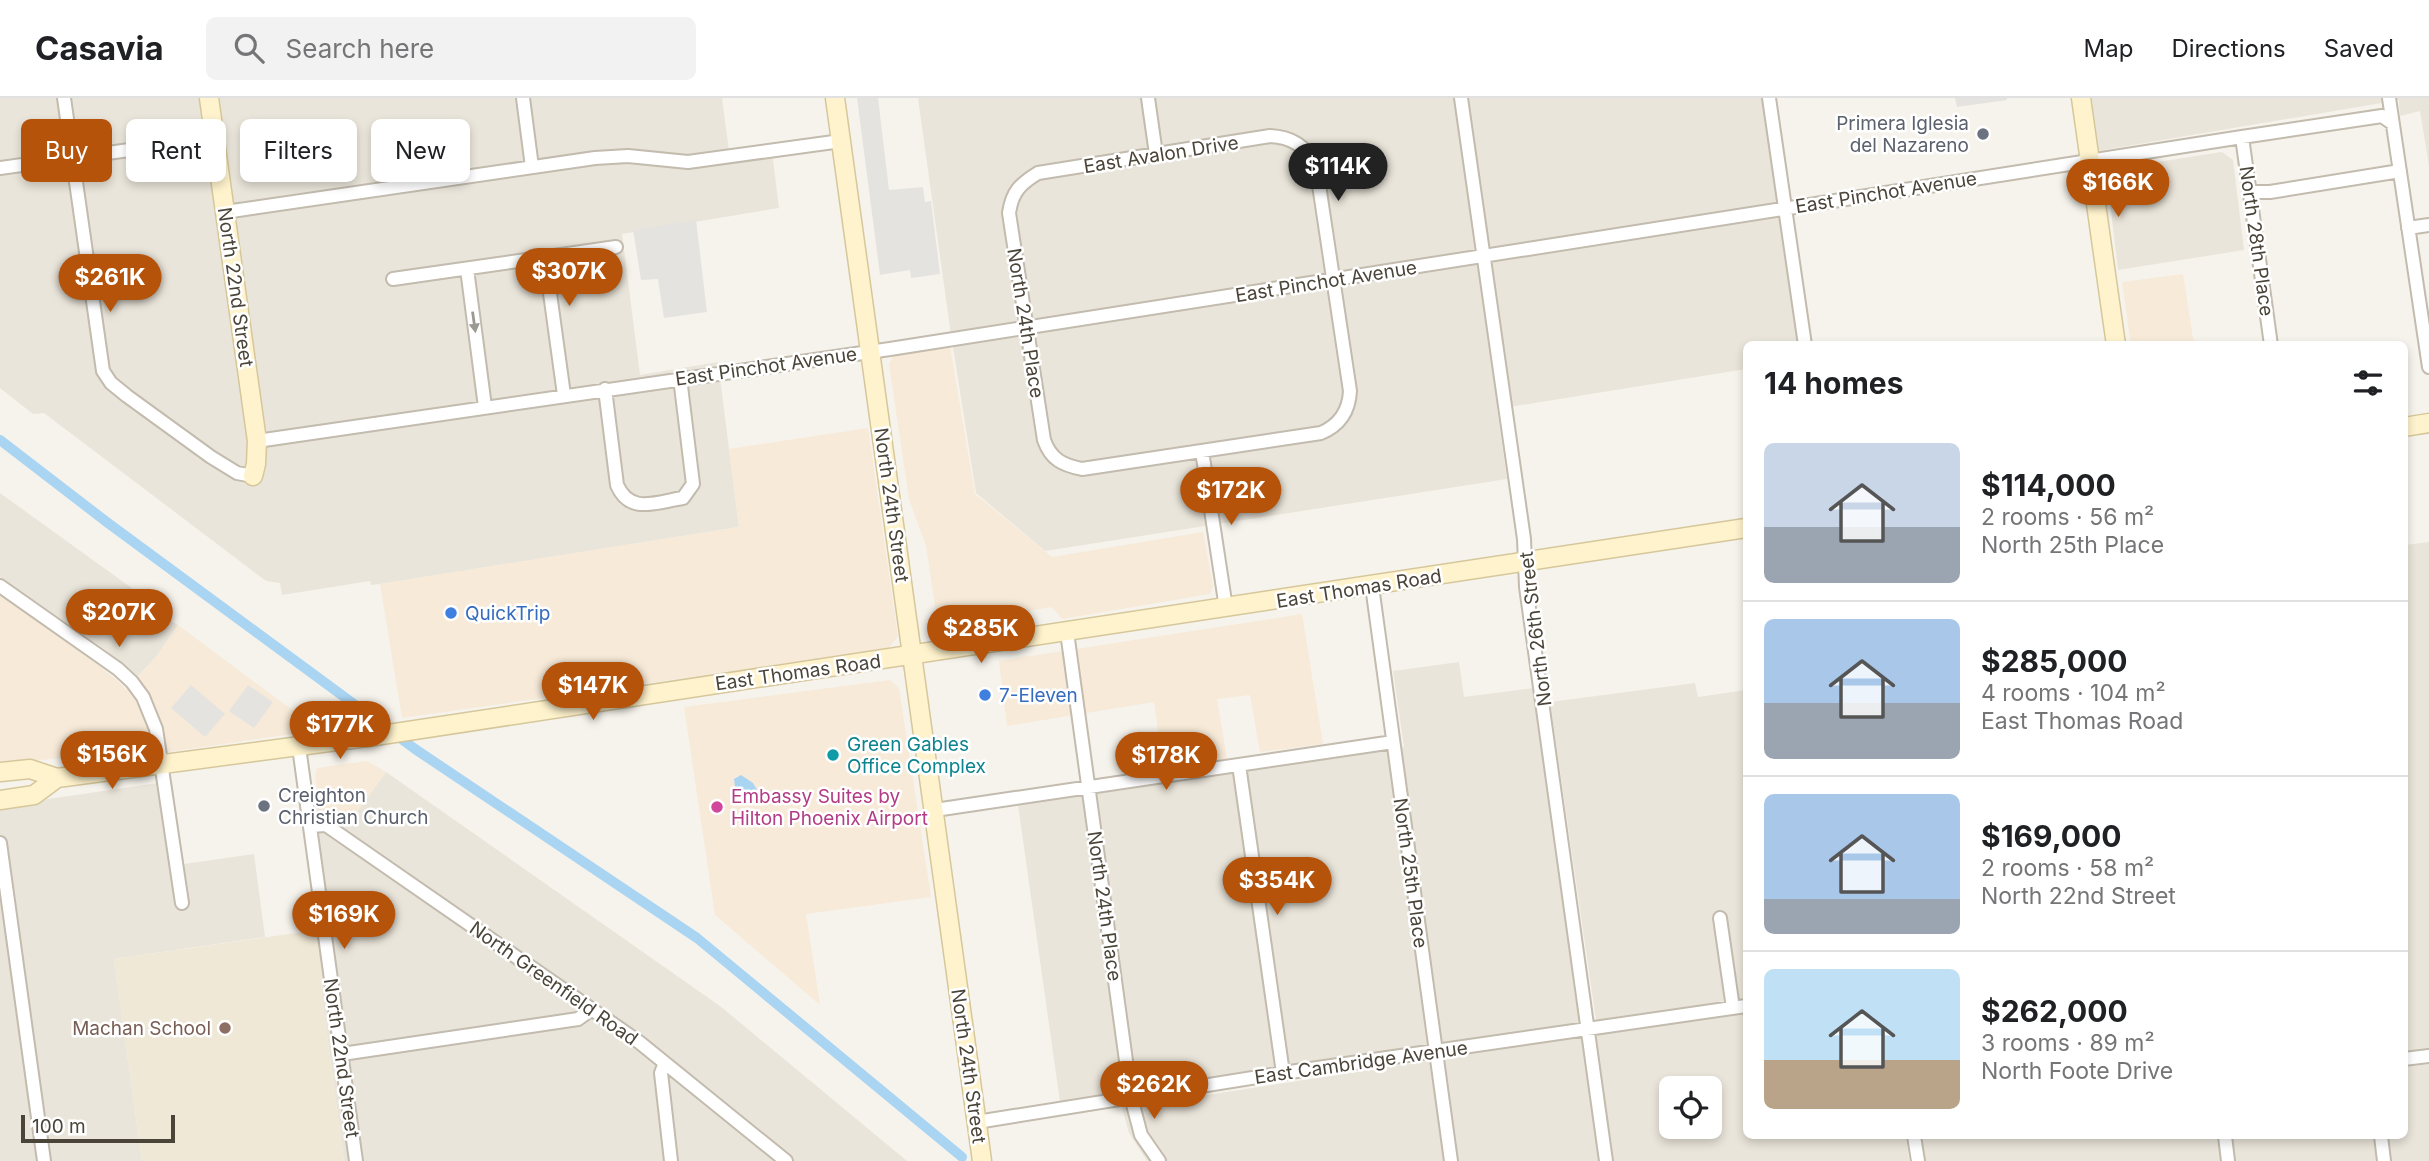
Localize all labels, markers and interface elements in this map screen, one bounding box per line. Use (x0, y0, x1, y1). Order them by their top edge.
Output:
search box (206, 17, 696, 80)
text: Casavia (35, 28, 164, 68)
icon: search (230, 29, 268, 67)
text: Search here (286, 33, 434, 64)
text: Map (2084, 34, 2133, 63)
text: Directions (2171, 34, 2286, 63)
text: Saved (2324, 34, 2394, 63)
place label: Primera Iglesia del Nazareno (1836, 112, 1969, 157)
chip: Buy (21, 119, 112, 182)
chip: Rent (126, 119, 226, 182)
chip: Filters (240, 119, 357, 182)
chip: New (371, 119, 470, 182)
marker: Primera Iglesia del Nazareno (1975, 126, 1991, 142)
street label: East Avalon Drive (1082, 131, 1240, 178)
pin: $114K (1289, 144, 1387, 203)
text: $114K (1305, 152, 1372, 180)
pin: $166K (2069, 159, 2167, 219)
street label: North 28th Place (2235, 164, 2278, 318)
street label: East Pinchot Avenue (1794, 167, 1978, 218)
text: $166K (2082, 168, 2154, 196)
street label: North 22nd Street (213, 206, 258, 368)
street label: North 24th Place (1002, 246, 1049, 400)
pin: $307K (520, 248, 618, 308)
pin: $261K (61, 254, 159, 314)
street label: East Pinchot Avenue (1234, 256, 1418, 307)
text: $307K (532, 257, 606, 285)
text: $261K (75, 263, 145, 291)
one-way arrow (469, 311, 480, 333)
street label: East Pinchot Avenue (674, 342, 858, 391)
icon: filters (2349, 364, 2387, 402)
text: 14 homes (1764, 365, 1903, 401)
street label: North 24th Street (869, 426, 914, 584)
text: $114,000 (1981, 467, 2116, 503)
pin: $172K (1182, 468, 1280, 527)
icon: home (1820, 471, 1904, 555)
text: $172K (1196, 476, 1266, 504)
text: 2 rooms · 56 m² (1981, 503, 2154, 531)
text: North 25th Place (1981, 531, 2164, 559)
street label: North 26th Street (1515, 550, 1556, 708)
street label: East Thomas Road (1275, 564, 1443, 613)
pin: $207K (70, 589, 168, 649)
text: $207K (82, 598, 156, 626)
place label: QuickTrip (465, 602, 550, 625)
marker: QuickTrip (443, 605, 459, 621)
pin: $285K (932, 606, 1030, 665)
text: $285K (943, 614, 1019, 642)
text: $285,000 (1981, 643, 2127, 679)
icon: home (1820, 647, 1904, 731)
street label: East Thomas Road (714, 649, 882, 696)
pin: $147K (544, 662, 642, 722)
text: $147K (558, 671, 628, 699)
text: 4 rooms · 104 m² (1981, 679, 2166, 707)
place label: 7-Eleven (999, 684, 1078, 707)
marker: 7-Eleven (977, 687, 993, 703)
pin: $177K (291, 702, 389, 761)
text: East Thomas Road (1981, 707, 2183, 735)
text: $177K (306, 710, 374, 738)
pin: $156K (63, 732, 161, 791)
pin: $178K (1117, 732, 1215, 792)
place label: Green Gables Office Complex (847, 733, 986, 778)
text: $156K (76, 740, 148, 768)
text: $178K (1131, 741, 1201, 769)
marker: Green Gables Office Complex (825, 747, 841, 763)
place label: Creighton Christian Church (278, 784, 429, 829)
place label: Embassy Suites by Hilton Phoenix Airport (731, 785, 928, 830)
street label: North 25th Place (1389, 797, 1432, 950)
marker: Creighton Christian Church (256, 798, 272, 814)
marker: Embassy Suites by Hilton Phoenix Airport (709, 799, 725, 815)
text: $169,000 (1981, 818, 2122, 854)
icon: home (1820, 822, 1904, 906)
street label: North 24th Place (1083, 829, 1126, 983)
text: 2 rooms · 58 m² (1981, 854, 2154, 882)
pin: $354K (1228, 858, 1326, 917)
text: $354K (1239, 866, 1315, 894)
text: North 22nd Street (1981, 882, 2176, 910)
pin: $169K (295, 892, 393, 951)
text: $169K (308, 900, 380, 928)
street label: North Greenfield Road (465, 916, 642, 1050)
street label: North 22nd Street (319, 977, 364, 1139)
street label: North 24th Street (946, 987, 991, 1145)
text: $262,000 (1981, 993, 2128, 1029)
icon: home (1820, 997, 1904, 1081)
place label: Machan School (72, 1017, 211, 1040)
marker: Machan School (217, 1020, 233, 1036)
text: 3 rooms · 89 m² (1981, 1029, 2155, 1057)
street label: East Cambridge Avenue (1253, 1036, 1469, 1089)
text: North Foote Drive (1981, 1057, 2173, 1085)
pin: $262K (1105, 1062, 1203, 1121)
text: $262K (1116, 1070, 1192, 1098)
map controls (1659, 1076, 1722, 1139)
button: locate (1659, 1076, 1722, 1139)
scale bar (21, 1112, 175, 1144)
text: 100 m (32, 1115, 86, 1138)

